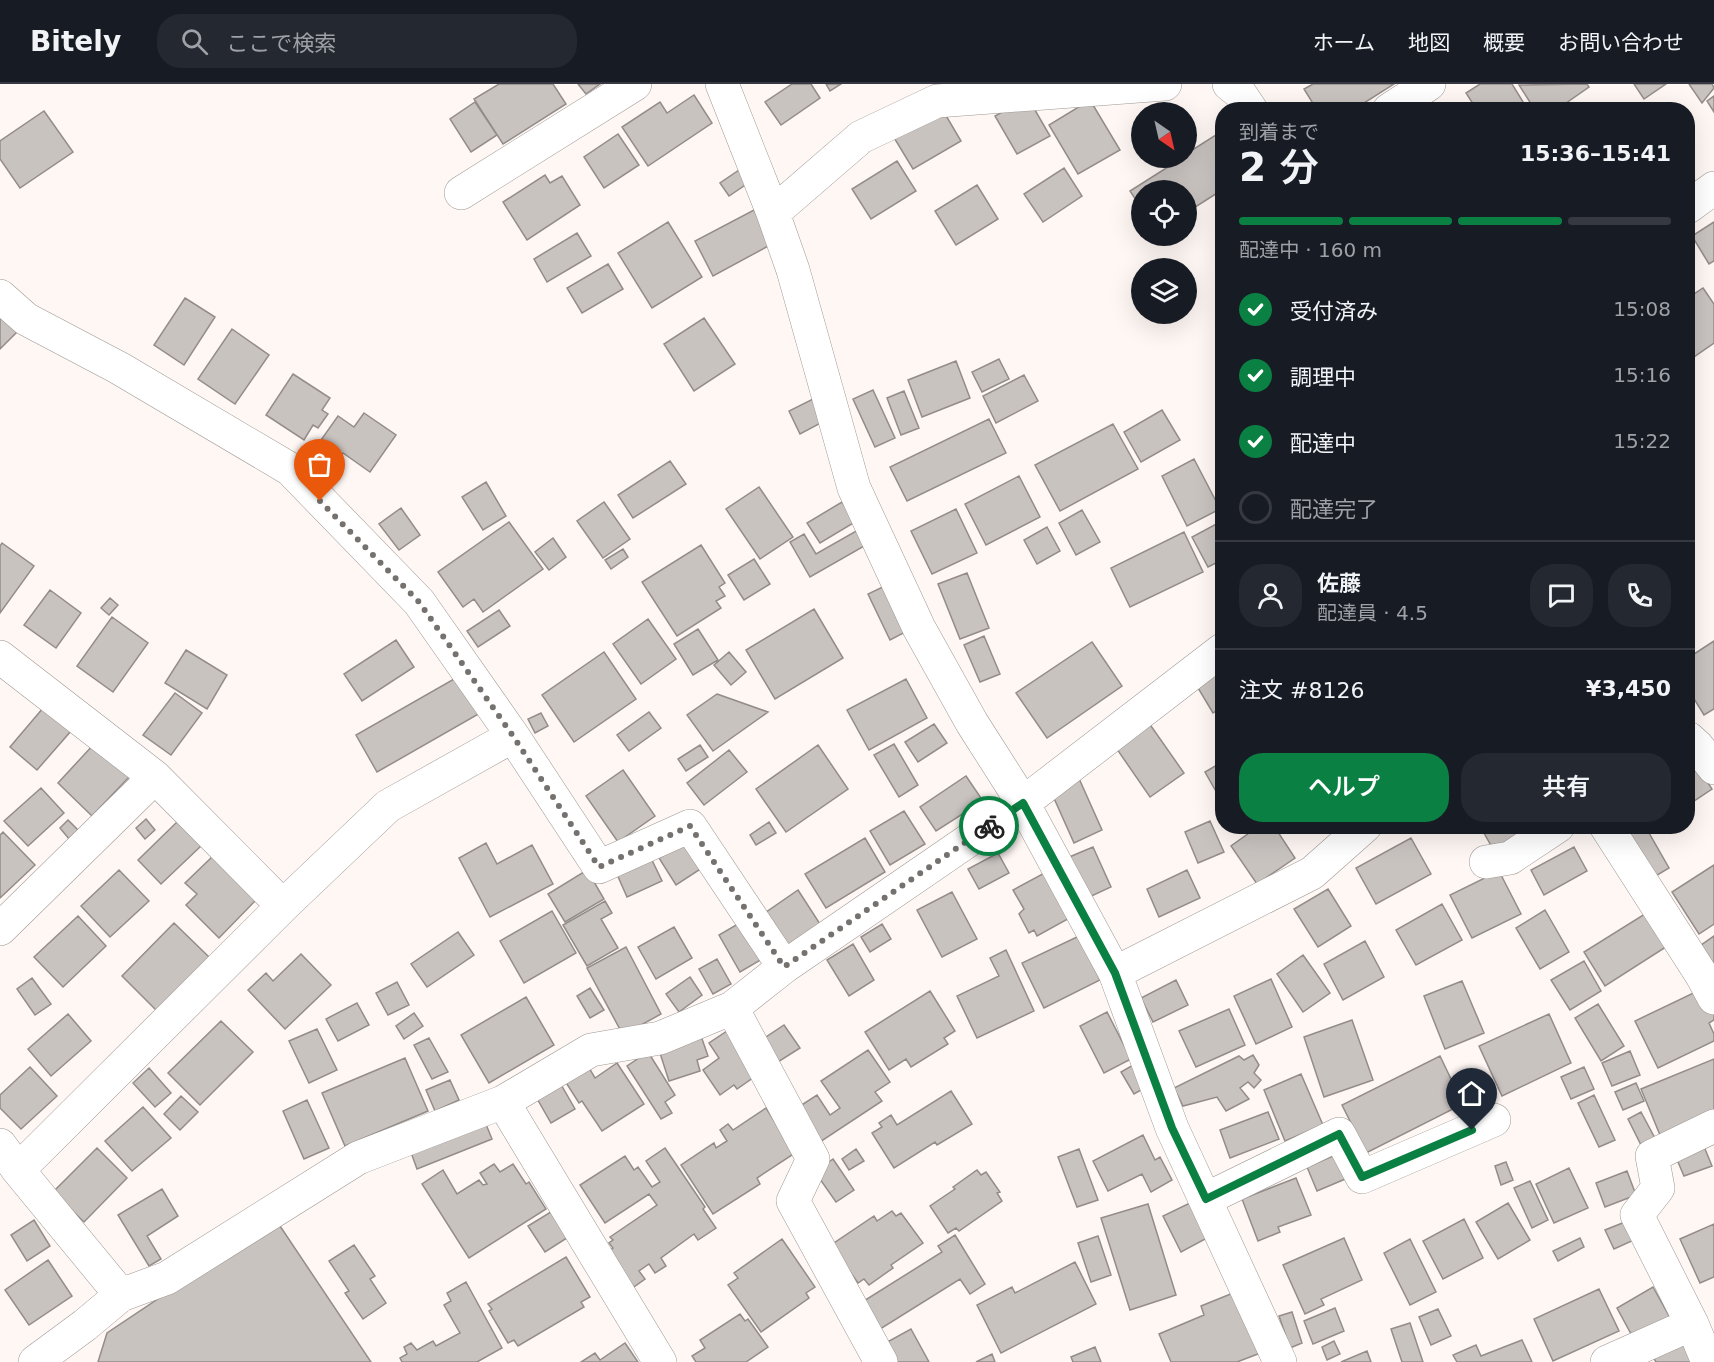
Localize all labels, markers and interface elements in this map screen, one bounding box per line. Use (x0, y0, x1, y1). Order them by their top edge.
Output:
search box (157, 14, 577, 68)
text: Bitely (30, 25, 121, 58)
icon: search (178, 25, 211, 58)
text: ここで検索 (226, 31, 336, 56)
text: ホーム (1313, 31, 1375, 55)
text: 地図 (1408, 31, 1450, 55)
text: 概要 (1483, 31, 1525, 55)
text: お問い合わせ (1558, 31, 1684, 55)
north arrow (1131, 102, 1197, 168)
map controls (1131, 102, 1197, 324)
text: 到着まで (1239, 120, 1319, 144)
text: 15:36–15:41 (1520, 141, 1671, 166)
text: 2 分 (1239, 145, 1319, 190)
button: locate (1131, 180, 1197, 246)
text: 配達中 · 160 m (1239, 238, 1382, 262)
button: layers (1131, 258, 1197, 324)
icon: check (1239, 293, 1272, 326)
text: 15:08 (1613, 297, 1671, 321)
text: 受付済み (1290, 299, 1378, 324)
icon: check (1239, 359, 1272, 392)
text: 15:16 (1613, 363, 1671, 387)
text: 調理中 (1290, 365, 1356, 390)
icon: check (1239, 425, 1272, 458)
text: 15:22 (1613, 429, 1671, 453)
text: 配達中 (1290, 431, 1356, 456)
pin (294, 439, 345, 501)
icon: bag (303, 448, 336, 481)
text: 配達完了 (1290, 497, 1378, 522)
button: person (1239, 564, 1302, 627)
button: chat (1530, 564, 1593, 627)
button: phone (1608, 564, 1671, 627)
text: 佐藤 (1317, 571, 1361, 596)
text: 配達員 · 4.5 (1317, 601, 1428, 625)
text: ¥3,450 (1586, 676, 1671, 701)
text: 注文 #8126 (1239, 678, 1364, 703)
button: ヘルプ (1239, 753, 1449, 822)
button: 共有 (1461, 753, 1671, 822)
courier (959, 796, 1019, 856)
icon: bike (973, 810, 1006, 843)
pin (1446, 1068, 1497, 1130)
icon: home (1455, 1077, 1488, 1110)

